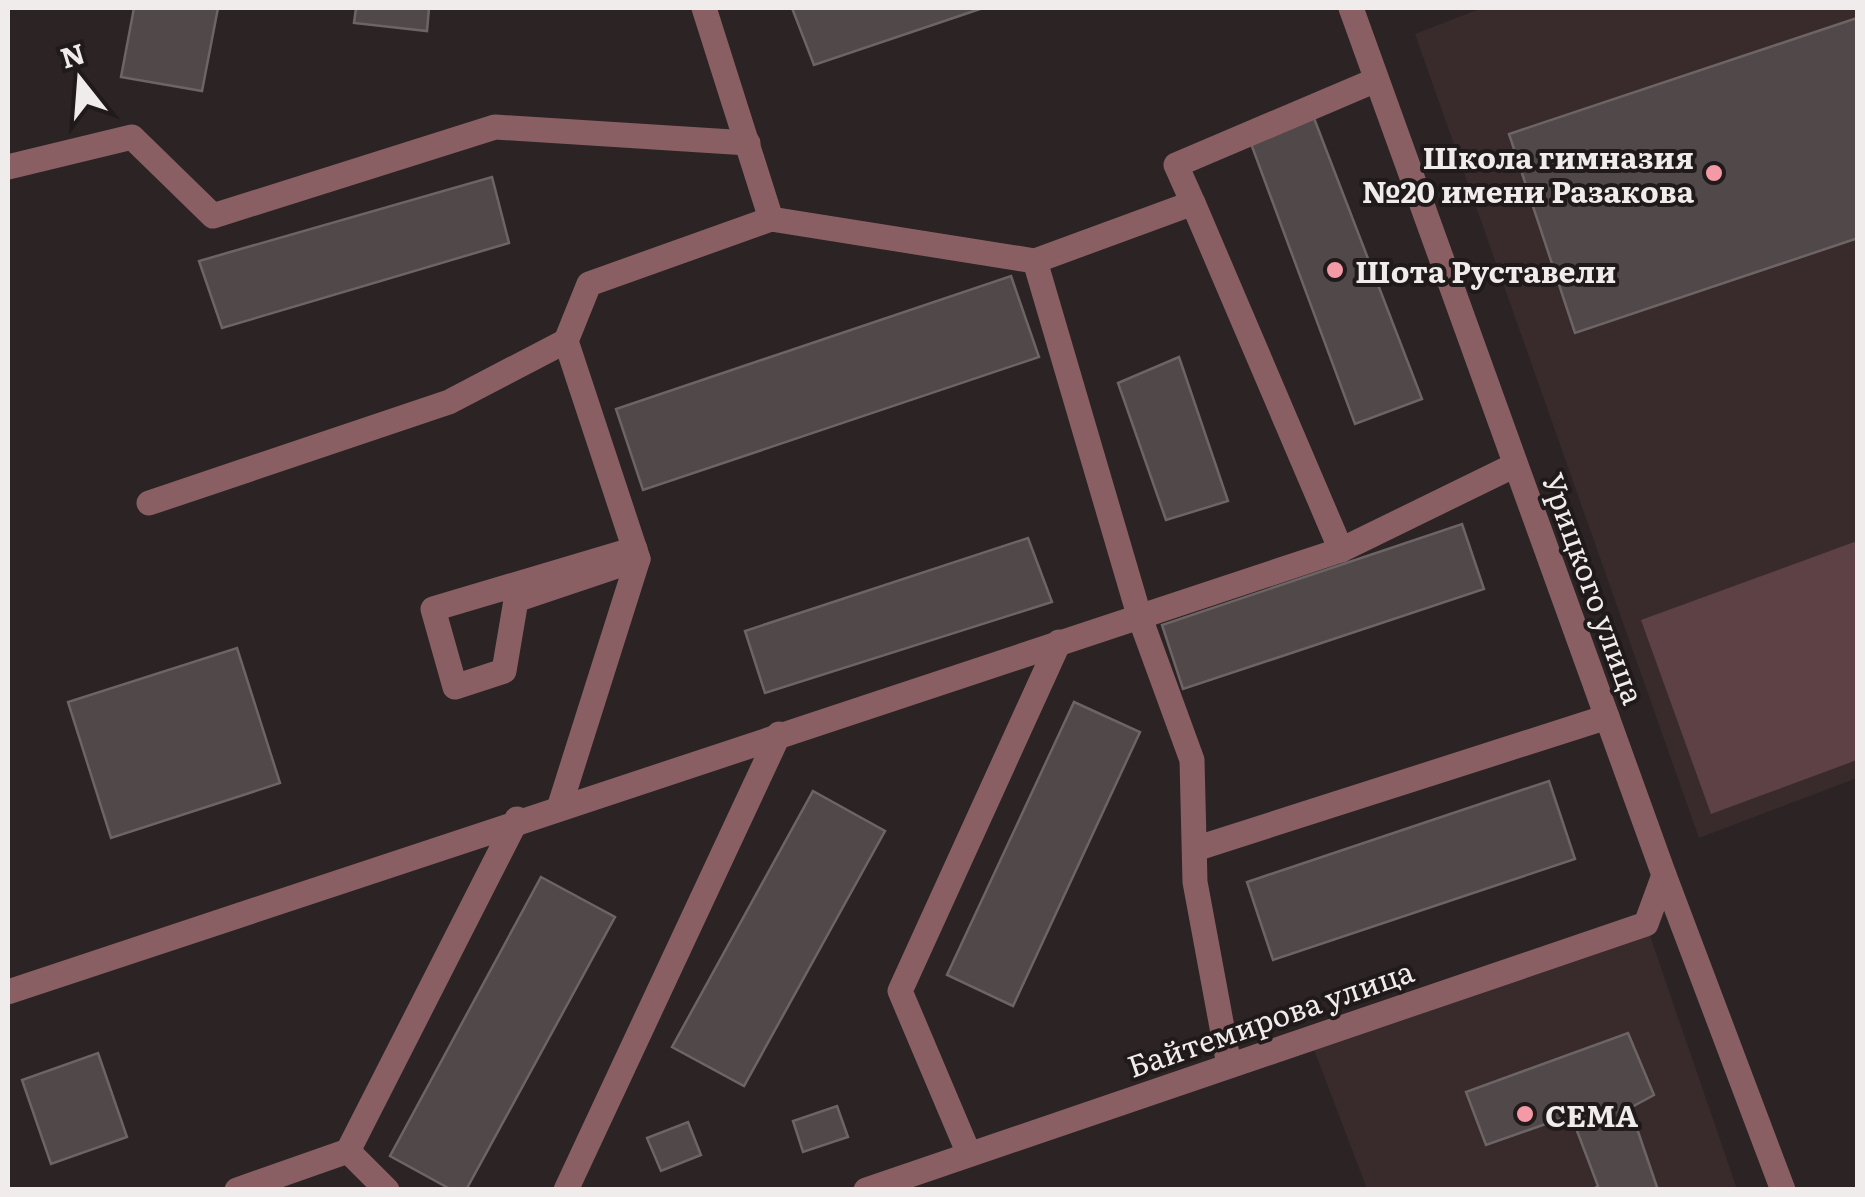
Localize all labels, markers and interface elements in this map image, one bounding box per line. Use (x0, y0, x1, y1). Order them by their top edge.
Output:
north arrow (30, 30, 130, 130)
text: N (55, 31, 89, 78)
place label: Школа гимназия №20 имени Разакова (1362, 134, 1695, 212)
marker: Школа гимназия №20 имени Разакова (1703, 162, 1725, 184)
place label: Шота Руставели (1355, 248, 1616, 292)
marker: Шота Руставели (1324, 259, 1346, 281)
street label: Урицкого улица (1533, 466, 1658, 710)
street label: Байтемирова улица (1121, 947, 1420, 1087)
place label: СЕМА (1545, 1092, 1639, 1136)
marker: СЕМА (1514, 1103, 1536, 1125)

